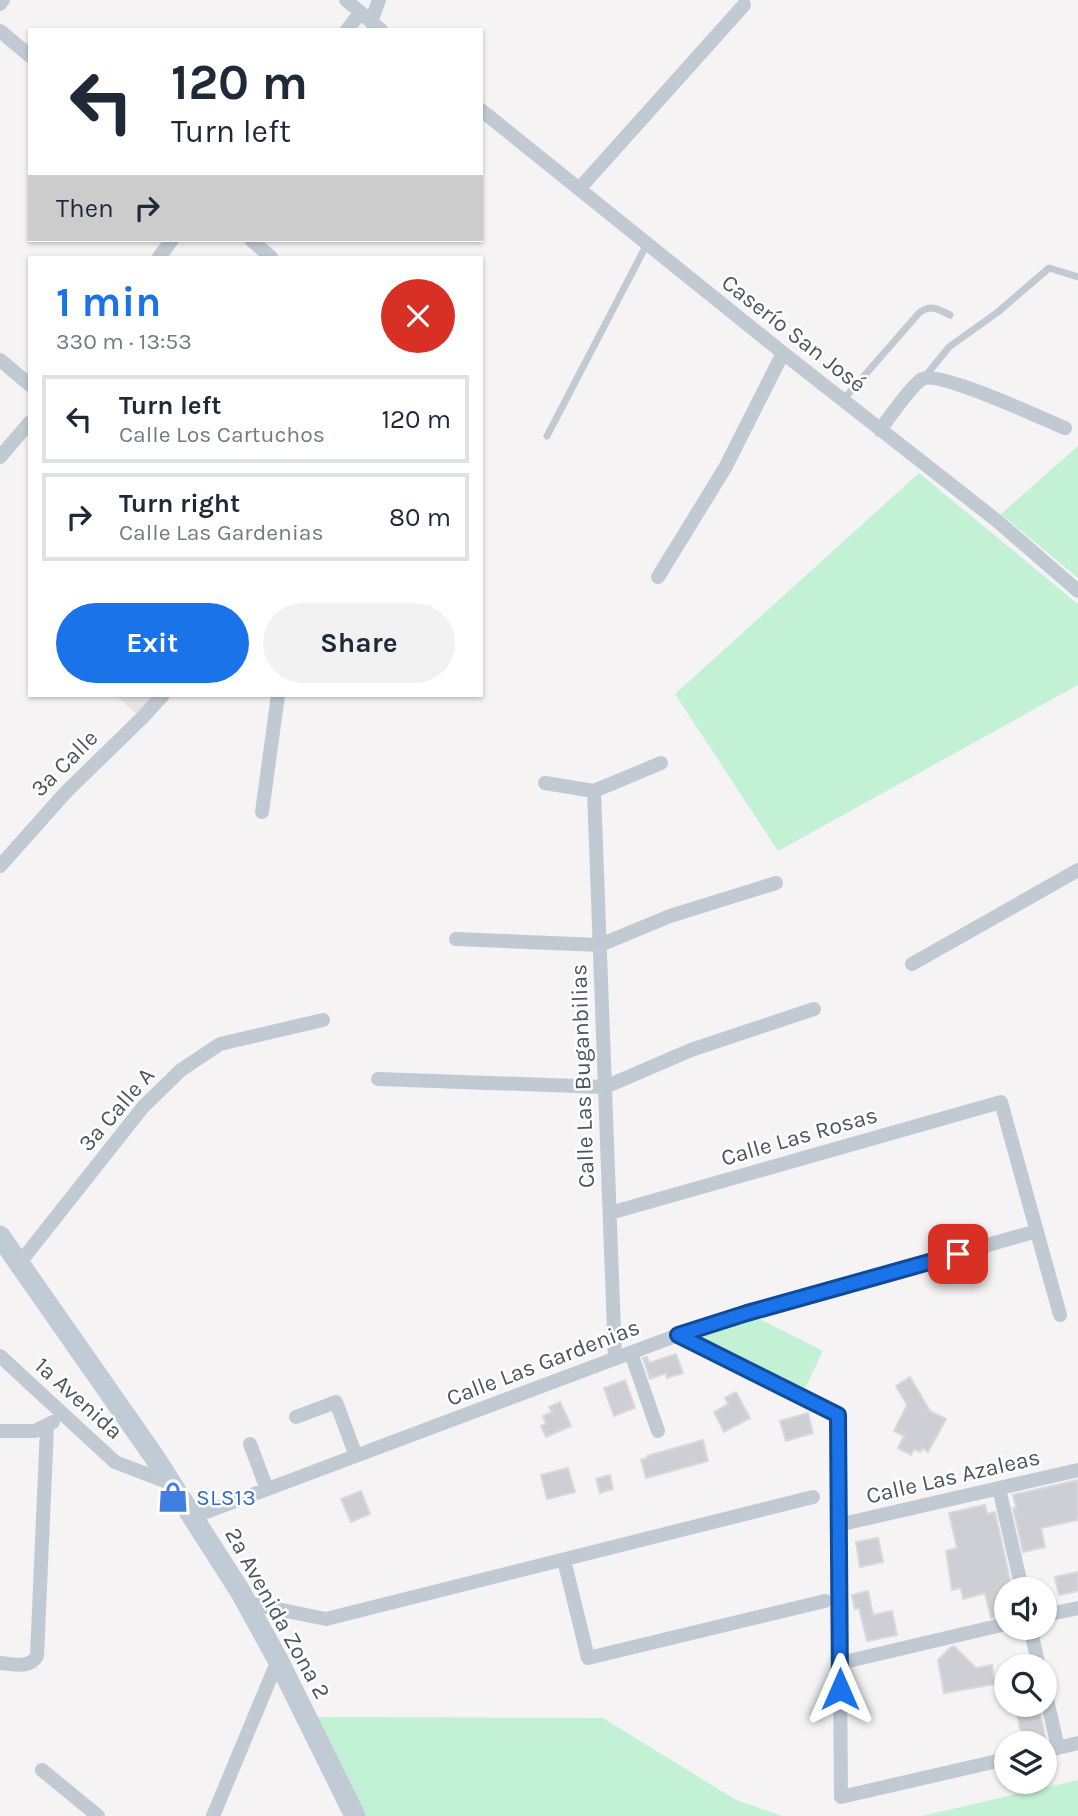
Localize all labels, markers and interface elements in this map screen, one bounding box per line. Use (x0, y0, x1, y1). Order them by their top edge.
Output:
text: 120 m (171, 54, 308, 111)
icon: left (56, 56, 147, 147)
text: Turn left (171, 113, 291, 150)
icon: right (128, 189, 166, 227)
text: Then (56, 193, 114, 224)
street label: Caserío San José (716, 269, 871, 398)
text: 1 min (56, 277, 161, 327)
button: close (381, 279, 455, 353)
text: 330 m · 13:53 (56, 328, 192, 355)
text: Turn left (119, 390, 221, 421)
icon: left (60, 400, 98, 438)
text: 120 m (381, 404, 451, 435)
text: Calle Los Cartuchos (119, 421, 325, 448)
text: Turn right (119, 488, 240, 519)
icon: right (60, 498, 98, 536)
text: 80 m (389, 502, 451, 533)
text: Calle Las Gardenias (119, 519, 324, 546)
button: Exit (56, 603, 249, 683)
button: Share (263, 603, 455, 683)
street label: 3a Calle (25, 724, 103, 802)
street label: Calle Las Buganbilias (565, 964, 600, 1188)
street label: 3a Calle A (73, 1062, 160, 1157)
street label: Calle Las Rosas (718, 1101, 880, 1172)
pin (928, 1224, 988, 1284)
icon: arrive (939, 1235, 977, 1273)
street label: Calle Las Gardenias (443, 1313, 644, 1412)
street label: 1a Avenida (29, 1352, 128, 1445)
street label: Calle Las Azaleas (864, 1443, 1043, 1510)
shop icon: SLS13 (156, 1480, 190, 1514)
place label: SLS13 (196, 1484, 256, 1511)
street label: 2a Avenida Zona 2 (219, 1523, 336, 1704)
map controls (994, 1577, 1057, 1794)
button: sound (994, 1577, 1057, 1640)
position arrow (803, 1652, 877, 1726)
button: search (994, 1654, 1057, 1717)
button: layers (994, 1731, 1057, 1794)

